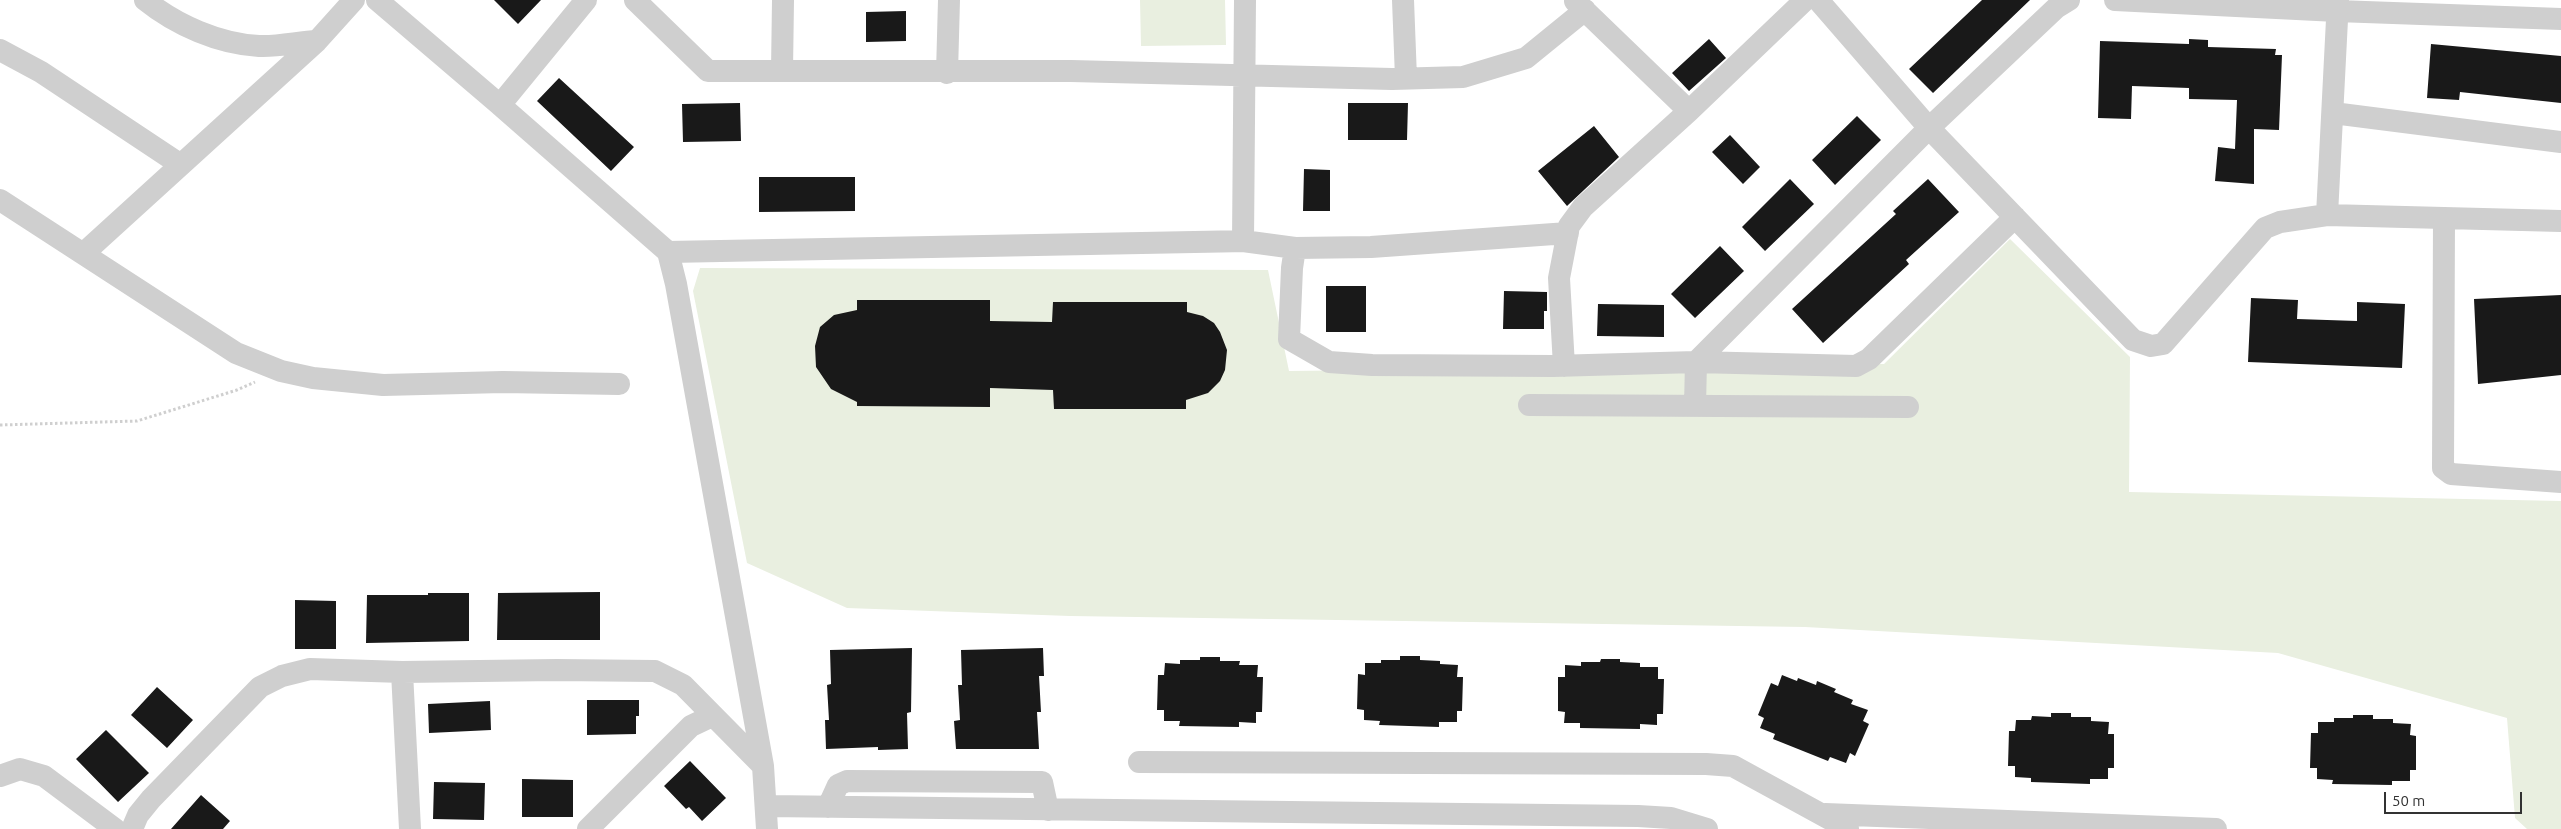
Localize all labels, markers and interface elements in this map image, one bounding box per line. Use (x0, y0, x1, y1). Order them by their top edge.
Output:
scale bar (2386, 782, 2524, 814)
text: 50 m (2392, 792, 2425, 809)

